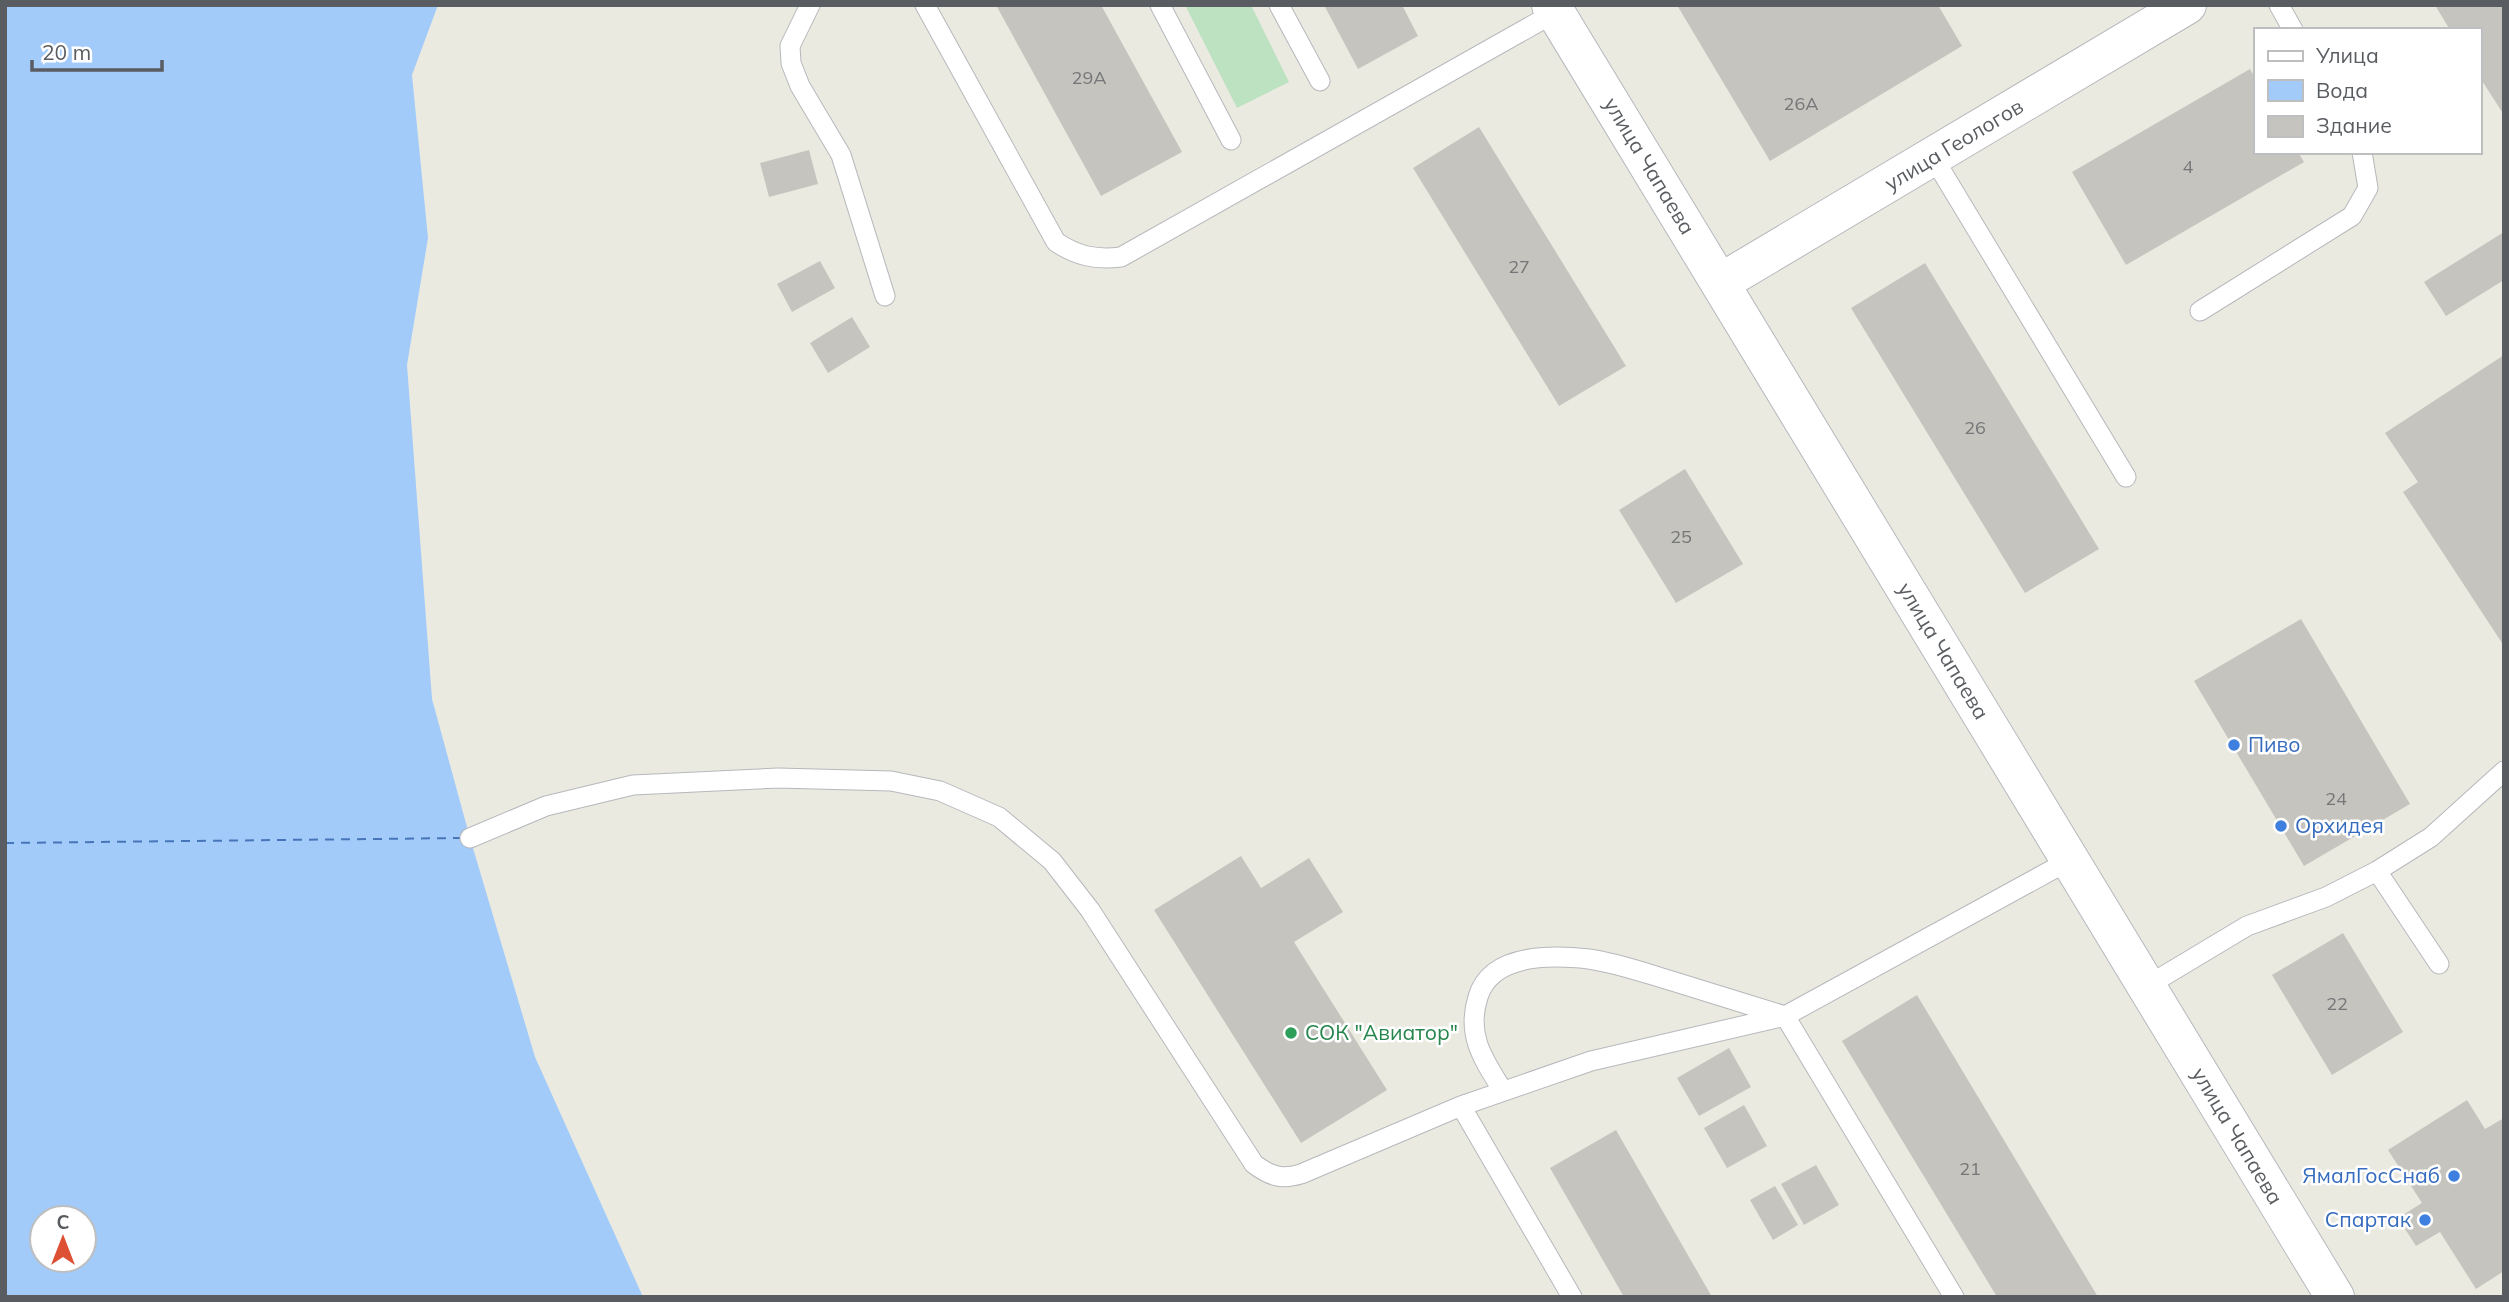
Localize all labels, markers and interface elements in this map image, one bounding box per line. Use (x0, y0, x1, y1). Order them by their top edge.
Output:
scale bar (32, 28, 161, 72)
legend (2254, 28, 2481, 154)
text: 20 m (42, 39, 91, 65)
text: Улица (2315, 42, 2379, 68)
house number: 29А (1072, 66, 1106, 89)
text: Вода (2316, 77, 2368, 103)
street label: улица Чапаева (1599, 92, 1701, 239)
house number: 26А (1784, 92, 1818, 115)
street label: улица Геологов (1879, 93, 2028, 196)
text: Здание (2316, 112, 2392, 138)
house number: 4 (2183, 155, 2194, 178)
house number: 27 (1508, 255, 1530, 278)
house number: 26 (1964, 416, 1986, 439)
house number: 25 (1670, 525, 1692, 548)
street label: улица Чапаева (1893, 577, 1995, 724)
place label: Пиво (2248, 731, 2300, 757)
marker: Пиво (2226, 737, 2242, 753)
house number: 24 (2325, 787, 2347, 810)
place label: Орхидея (2295, 812, 2384, 838)
marker: Орхидея (2273, 818, 2289, 834)
house number: 22 (2326, 992, 2348, 1015)
place label: СОК "Авиатор" (1305, 1019, 1458, 1045)
marker: СОК "Авиатор" (1283, 1025, 1299, 1041)
street label: улица Чапаева (2187, 1062, 2289, 1209)
house number: 21 (1959, 1157, 1981, 1180)
place label: ЯмалГосСнаб (2302, 1162, 2440, 1188)
marker: ЯмалГосСнаб (2446, 1168, 2462, 1184)
north arrow (28, 1204, 98, 1274)
place label: Спартак (2325, 1206, 2412, 1232)
text: С (56, 1210, 70, 1234)
marker: Спартак (2417, 1212, 2433, 1228)

